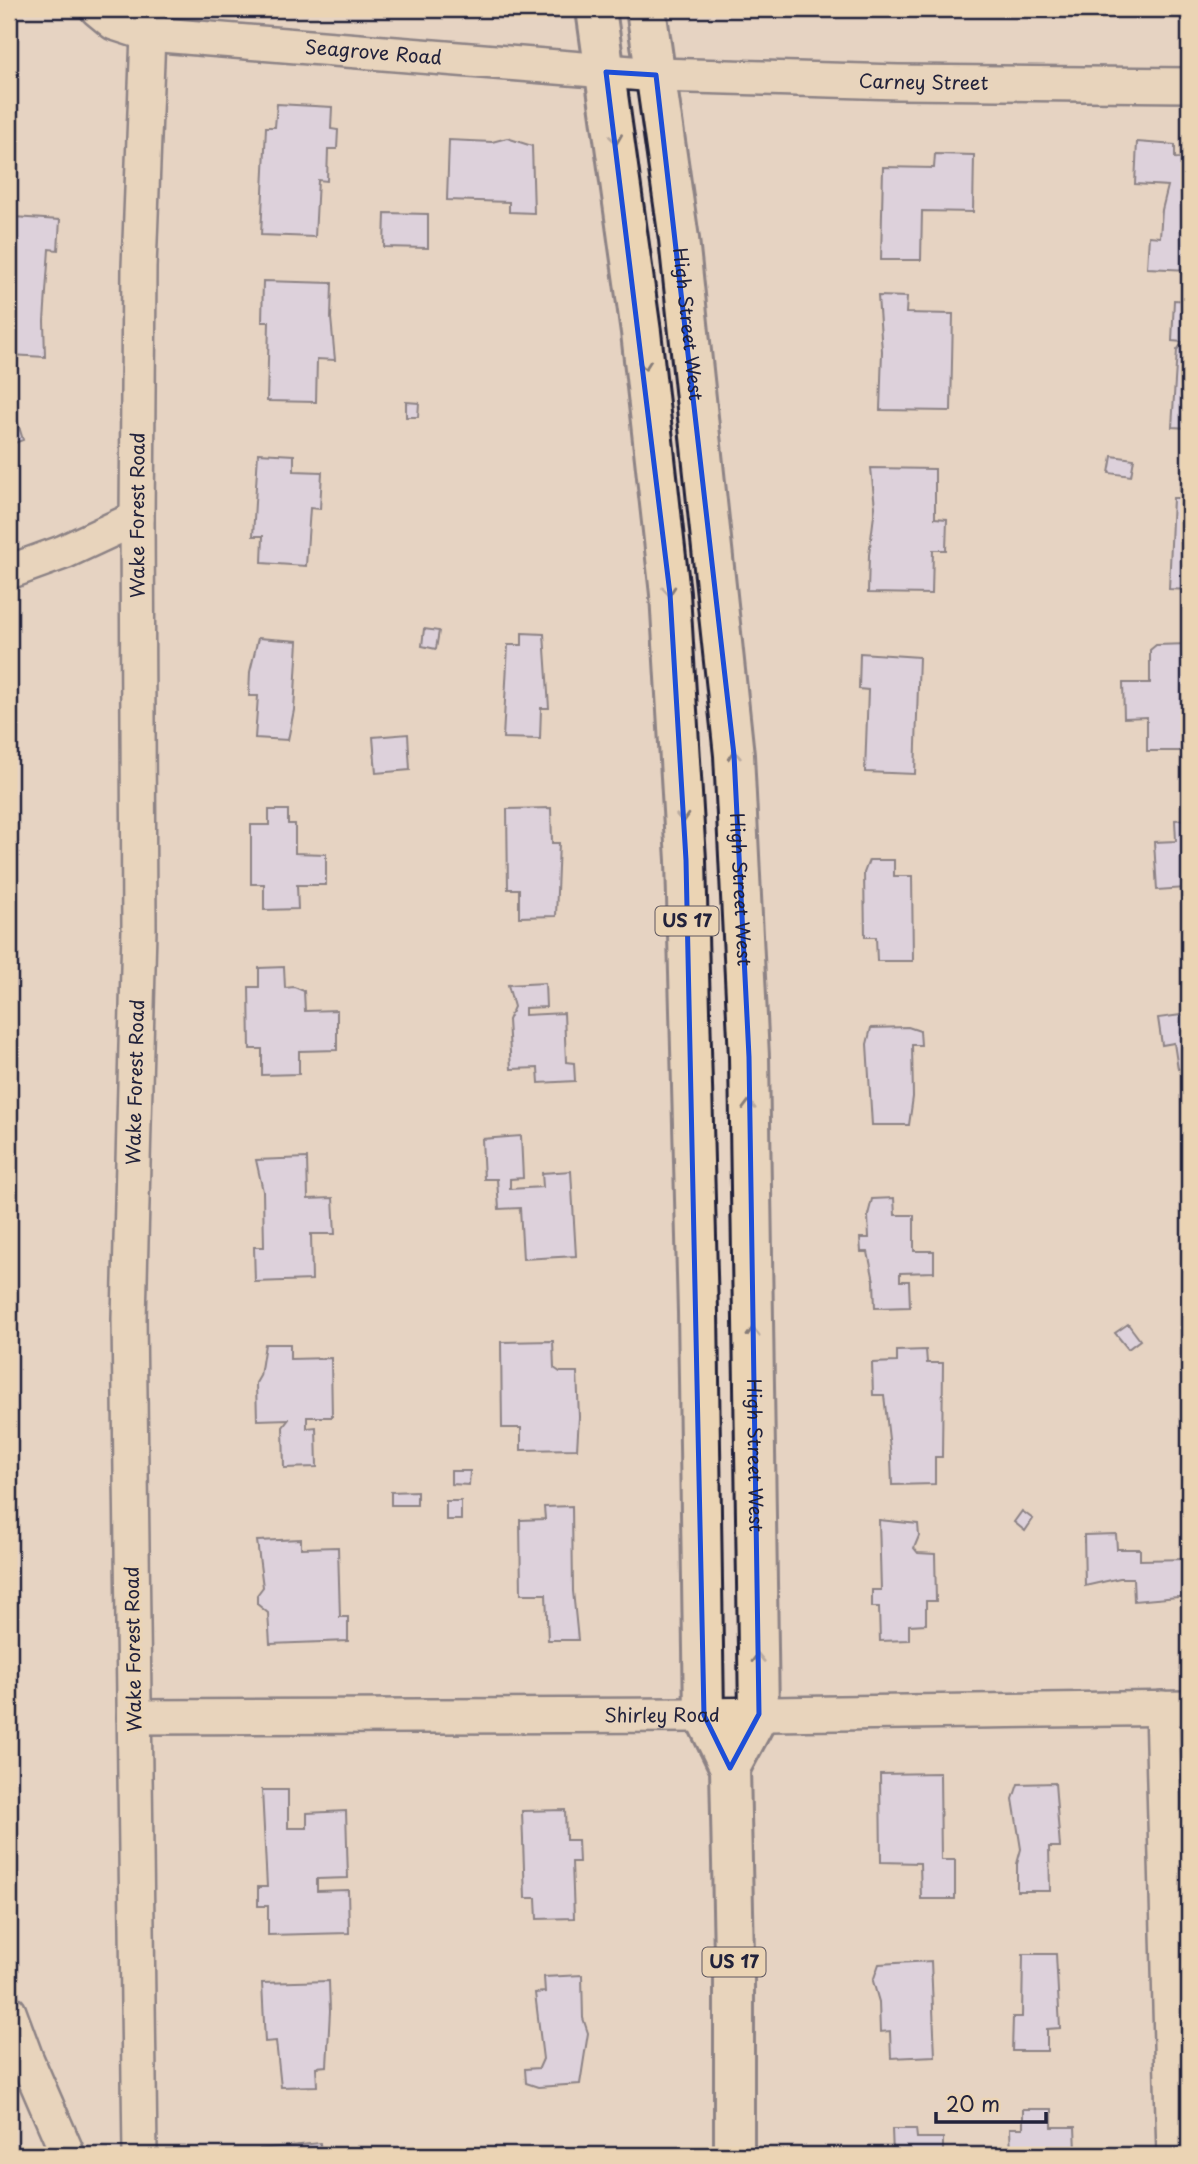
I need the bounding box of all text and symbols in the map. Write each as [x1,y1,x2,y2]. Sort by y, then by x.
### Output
street label: Seagrove Road [304,32,443,71]
street label: Carney Street [858,66,989,96]
one-way arrow [608,134,623,145]
street label: High Street West [667,246,711,402]
one-way arrow [637,360,652,371]
street label: Wake Forest Road [122,432,151,598]
one-way arrow [661,586,676,597]
one-way arrow [727,750,742,761]
street label: High Street West [724,812,759,967]
one-way arrow [675,813,690,824]
road number: US 17 [656,906,718,936]
street label: Wake Forest Road [118,999,150,1165]
one-way arrow [742,1099,757,1110]
one-way arrow [745,1327,761,1337]
street label: High Street West [741,1378,771,1533]
street label: Wake Forest Road [117,1566,147,1732]
one-way arrow [751,1652,766,1663]
street label: Shirley Road [604,1700,720,1728]
road number: US 17 [702,1948,766,1976]
scale bar [936,2080,1046,2124]
text: 20 m [946,2087,1000,2119]

